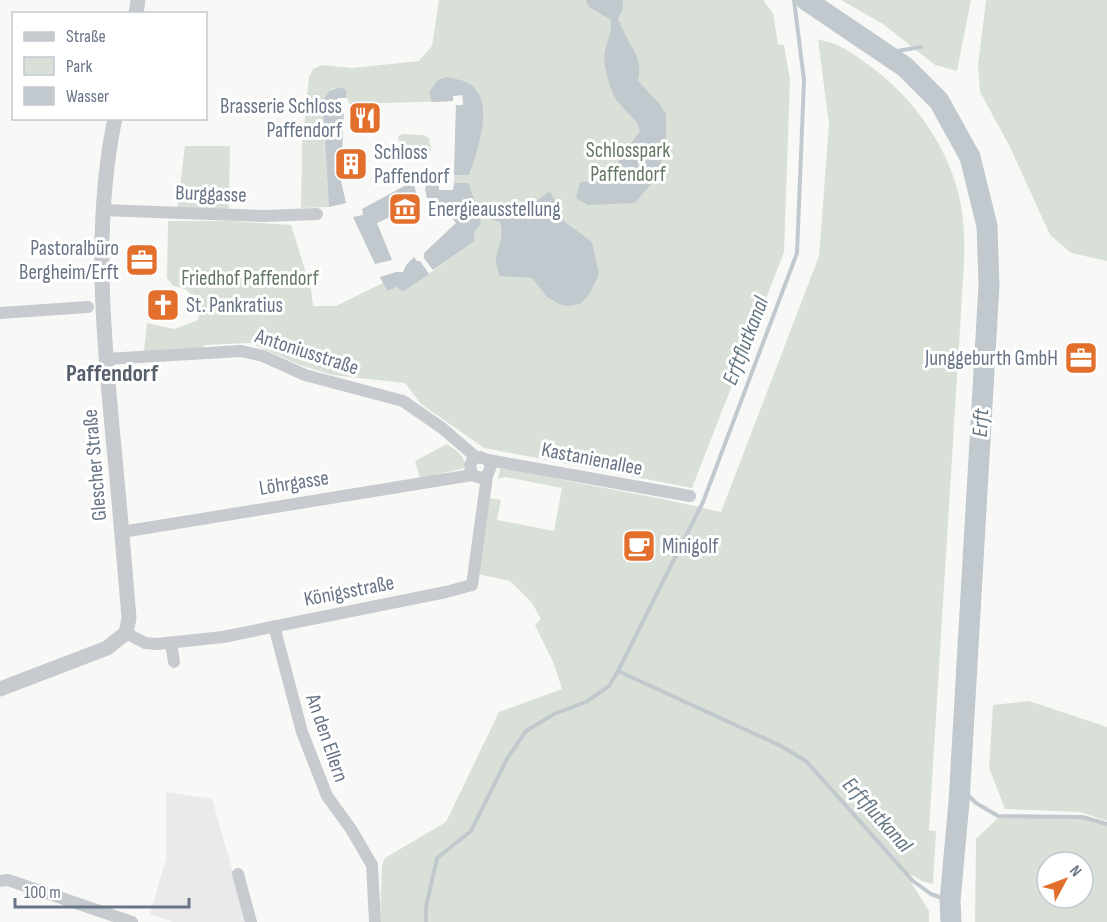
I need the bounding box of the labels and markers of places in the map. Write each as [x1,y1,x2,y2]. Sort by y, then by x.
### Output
place label: Brasserie Schloss Paffendorf [220,94,343,143]
restaurant icon: Brasserie Schloss Paffendorf [347,100,383,136]
place label: Schloss Paffendorf [374,140,450,189]
building icon: Schloss Paffendorf [333,146,369,182]
museum icon: Energieausstellung [387,191,423,227]
place label: Energieausstellung [428,197,561,222]
place label: Pastoralbüro Bergheim/Erft [19,236,119,285]
office icon: Pastoralbüro Bergheim/Erft [124,242,160,278]
church icon: St. Pankratius [145,287,181,323]
place label: St. Pankratius [186,293,283,318]
office icon: Junggeburth GmbH [1063,340,1099,376]
place label: Junggeburth GmbH [924,346,1058,371]
cafe icon: Minigolf [621,528,657,564]
place label: Minigolf [662,534,719,559]

